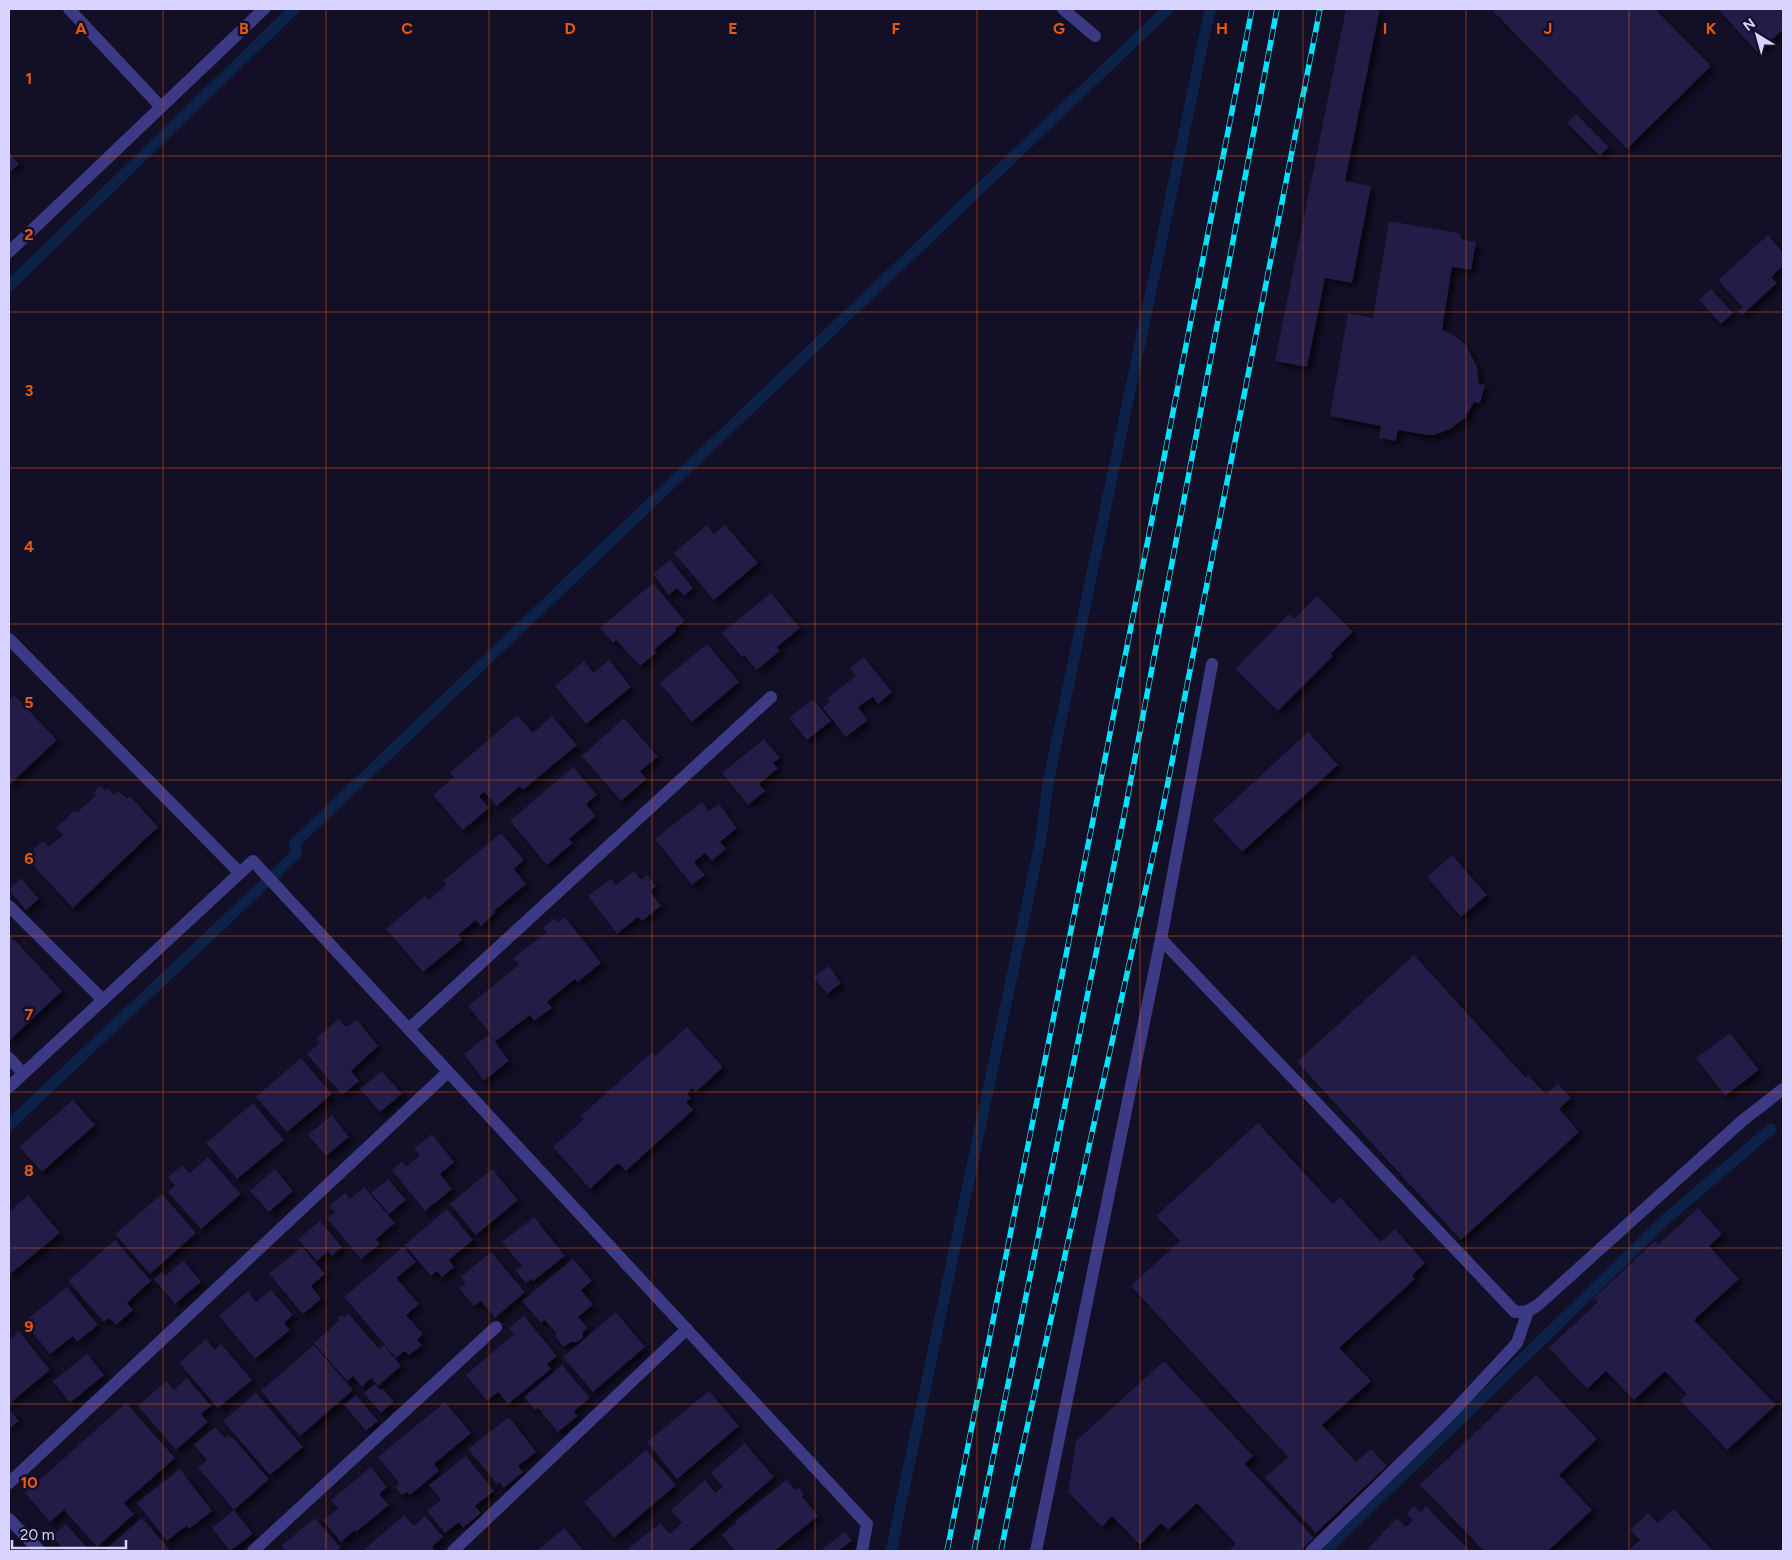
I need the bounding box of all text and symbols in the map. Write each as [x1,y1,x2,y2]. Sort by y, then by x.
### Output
north arrow [1732,10,1782,60]
text: N [1740,15,1759,35]
text: A [75,19,87,38]
text: B [239,19,249,38]
text: C [401,19,413,38]
text: D [564,19,576,38]
text: E [728,19,738,38]
text: F [892,19,901,38]
text: G [1053,19,1065,38]
text: H [1216,19,1228,38]
text: I [1383,19,1387,38]
text: J [1544,19,1552,38]
text: K [1706,19,1717,38]
text: 1 [26,69,32,88]
text: 2 [24,225,34,244]
text: 3 [25,381,34,400]
text: 4 [24,537,34,556]
text: 5 [24,693,34,712]
text: 6 [24,849,34,868]
text: 7 [25,1005,34,1024]
text: 8 [24,1161,34,1180]
text: 9 [24,1317,34,1336]
text: 10 [20,1473,38,1492]
scale bar [12,1518,126,1550]
text: 20 m [20,1526,54,1544]

